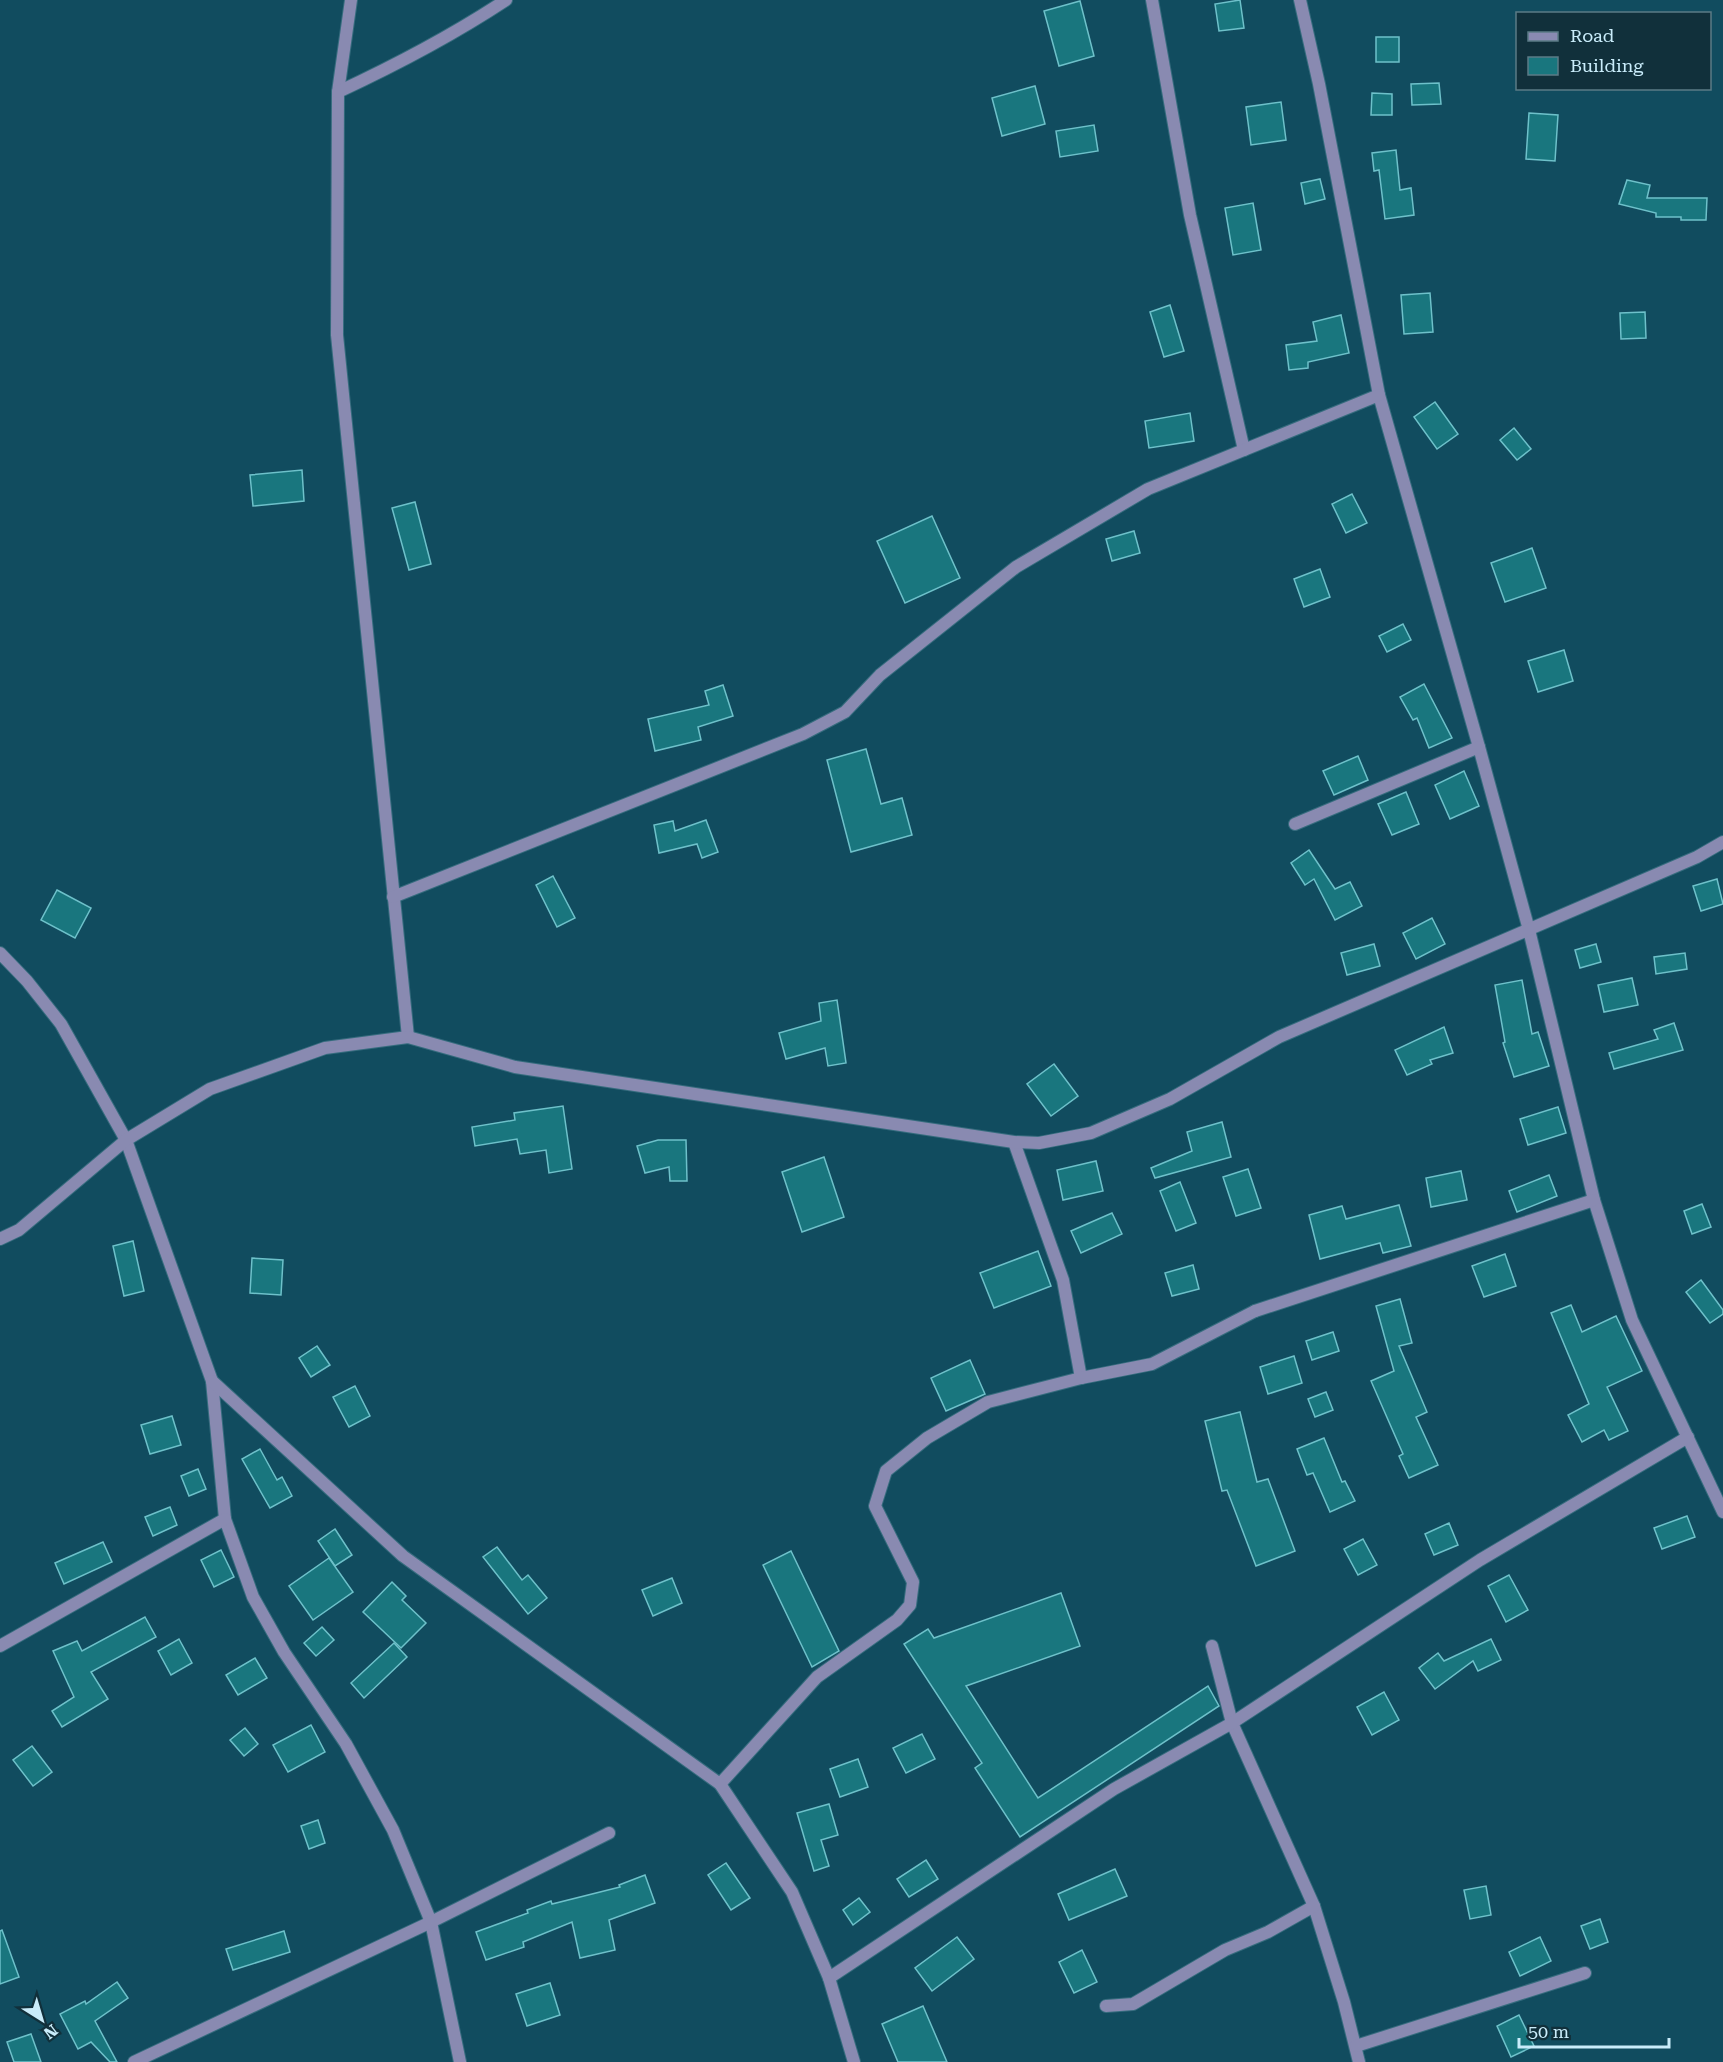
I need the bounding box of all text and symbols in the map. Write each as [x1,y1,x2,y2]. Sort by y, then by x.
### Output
legend [1516,12,1711,90]
text: Road [1570,25,1615,46]
text: Building [1570,55,1644,76]
north arrow [12,1990,72,2050]
scale bar [1519,2011,1669,2049]
text: N [40,2020,61,2043]
text: 50 m [1528,2021,1569,2042]

